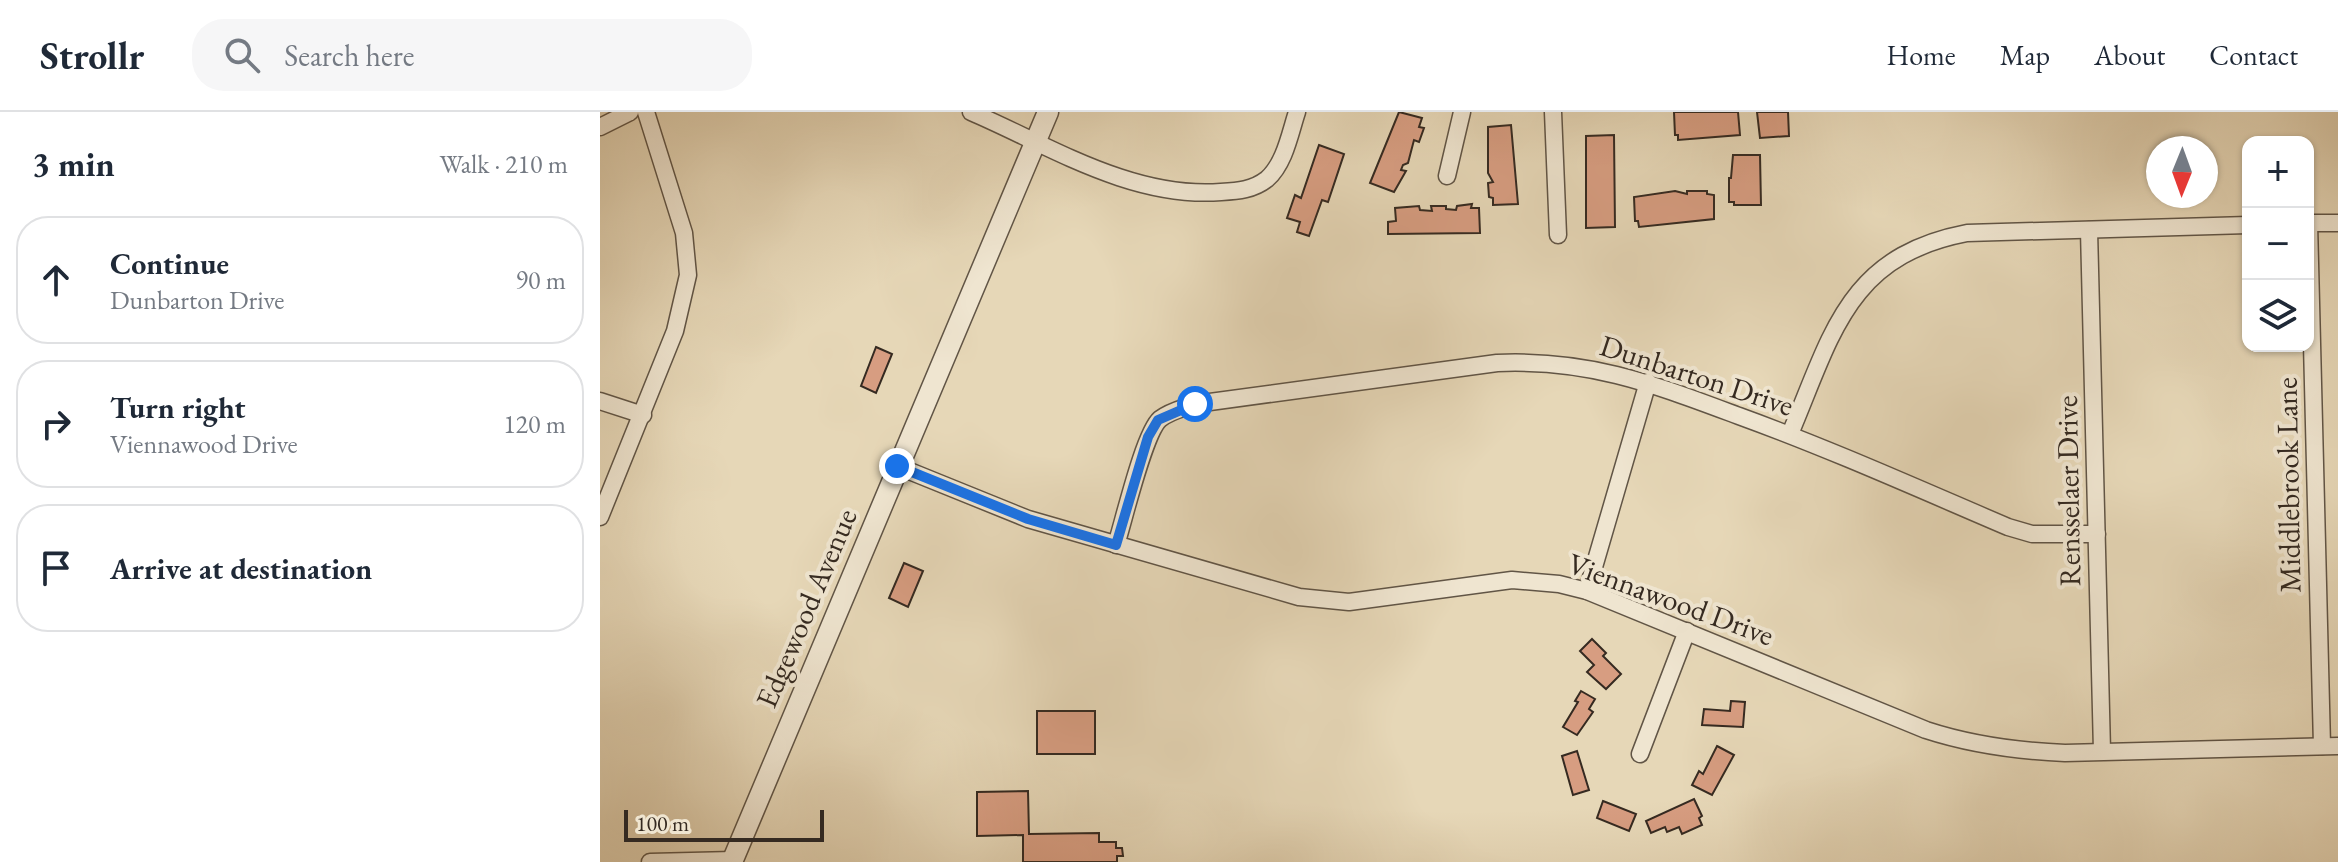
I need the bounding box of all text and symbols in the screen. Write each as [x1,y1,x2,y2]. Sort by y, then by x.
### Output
search box [192,19,752,91]
text: Strollr [40,31,144,80]
icon: search [220,33,264,77]
text: Search here [284,36,414,75]
text: Home [1886,37,1956,73]
text: Map [2000,37,2050,73]
text: About [2094,37,2165,73]
text: Contact [2209,37,2298,73]
north arrow [2146,136,2218,208]
map controls [2242,136,2314,352]
button: + [2242,136,2314,208]
text: 3 min [32,142,115,186]
text: Walk · 210 m [440,147,568,181]
button: − [2242,208,2314,280]
text: Continue [110,244,229,283]
icon: ahead [34,258,78,302]
text: 90 m [516,263,566,297]
button: layers [2242,280,2314,352]
text: Dunbarton Drive [110,283,284,317]
street label: Dunbarton Drive [1595,325,1799,425]
street label: Middlebrook Lane [2267,377,2309,593]
route start [1177,386,1213,422]
text: Turn right [110,388,246,427]
street label: Rensselaer Drive [2047,395,2089,587]
icon: right [34,402,78,446]
text: 120 m [503,407,566,441]
text: Viennawood Drive [110,427,298,461]
route end [879,448,915,484]
street label: Edgewood Avenue [746,502,866,714]
street label: Viennawood Drive [1563,544,1779,654]
icon: arrive [34,546,78,590]
text: Arrive at destination [110,549,372,588]
scale bar [624,806,824,842]
text: 100 m [636,809,689,838]

